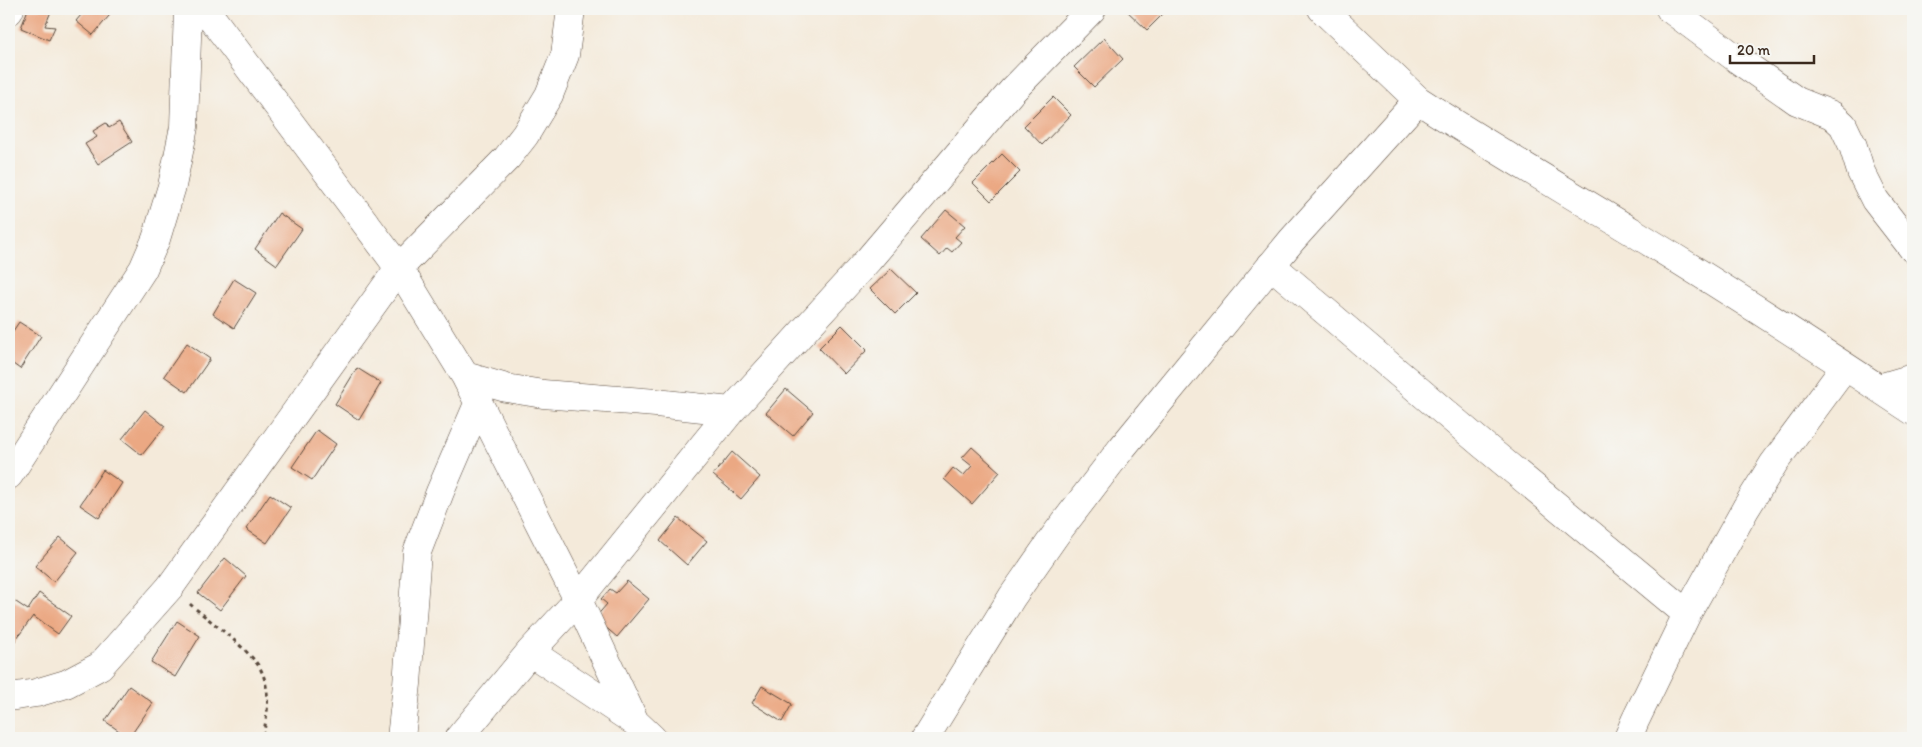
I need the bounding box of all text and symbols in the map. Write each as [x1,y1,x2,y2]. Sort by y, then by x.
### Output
scale bar [1730,32,1813,64]
text: 20 m [1737,41,1771,59]

